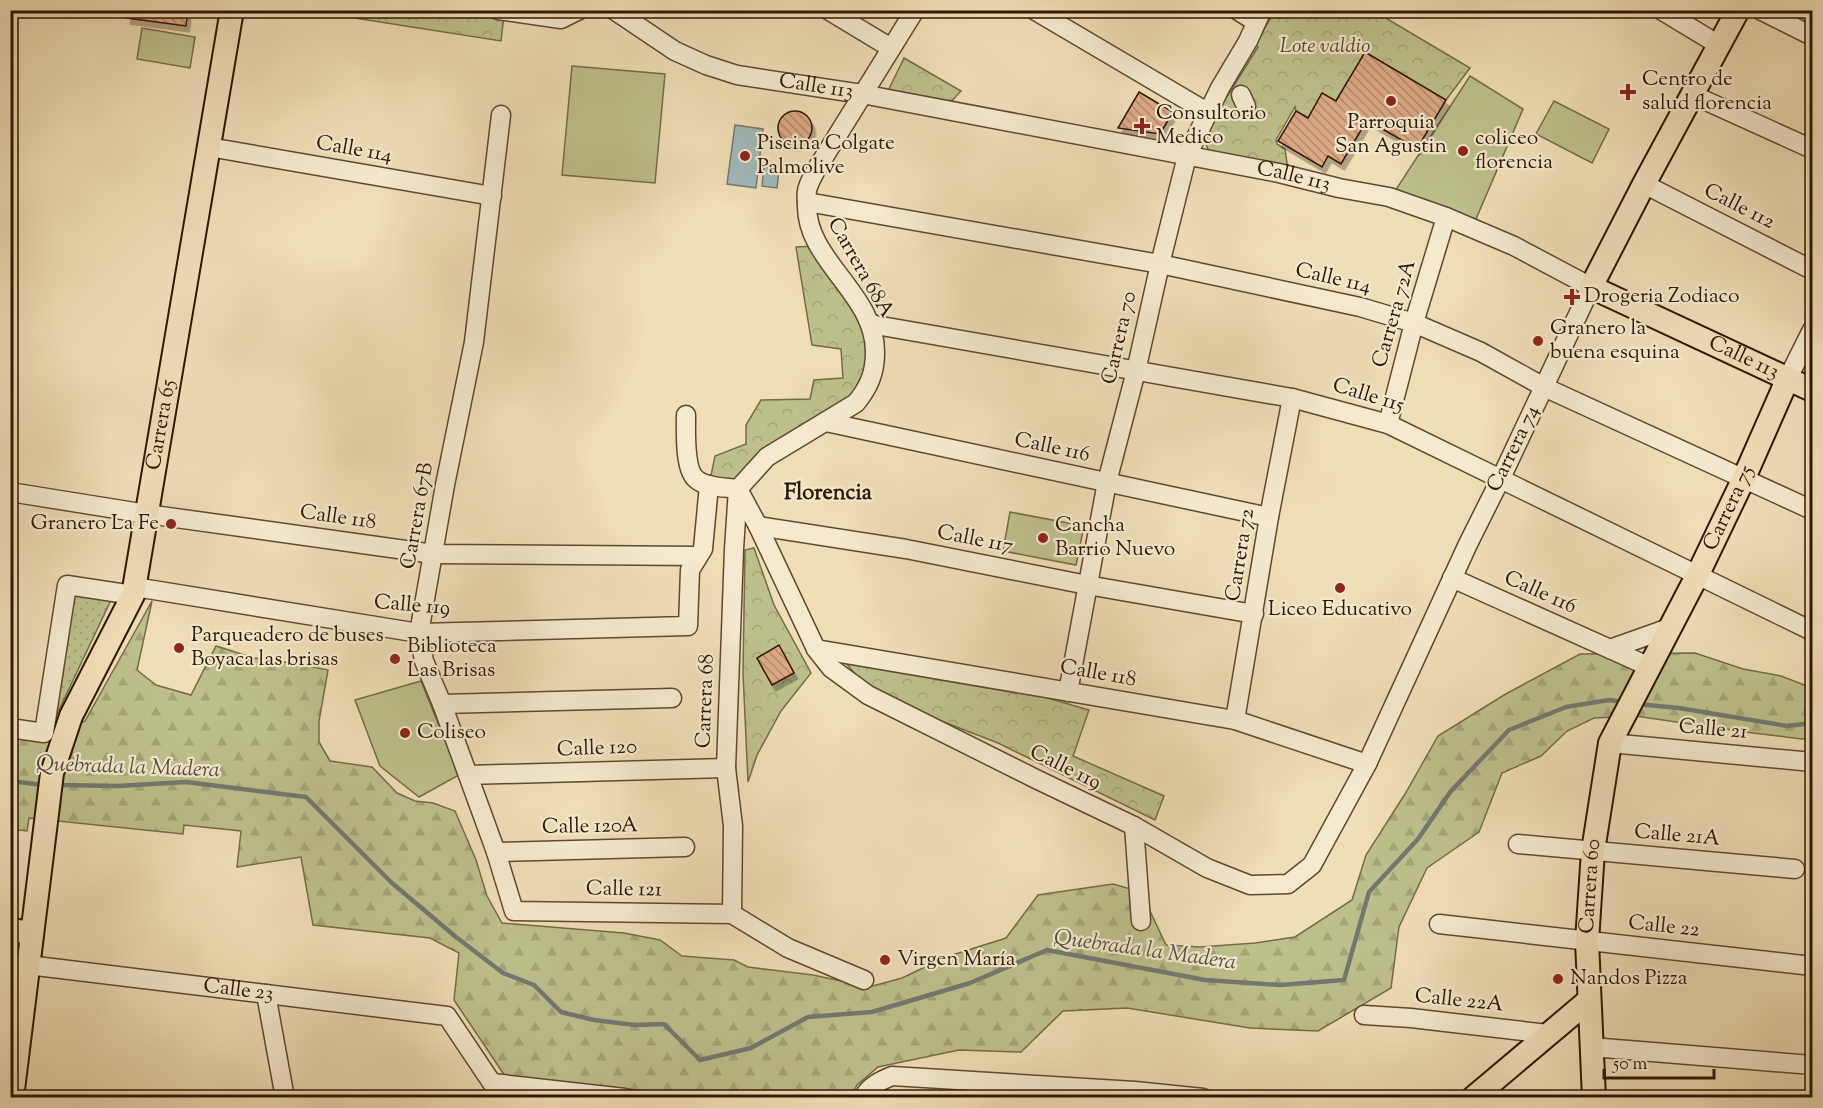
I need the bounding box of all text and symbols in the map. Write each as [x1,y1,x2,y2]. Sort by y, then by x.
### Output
park label: Lote valdio [1280,32,1370,62]
place label: Centro de salud florencia [1642,65,1772,119]
street label: Calle 113 [777,67,855,107]
marker: Centro de salud florencia [1619,83,1637,101]
marker: Parroquia San Agustin [1384,94,1398,108]
place label: Consultorio Medico [1156,99,1266,153]
place label: Parroquia San Agustin [1335,108,1447,162]
marker: Consultorio Medico [1133,117,1151,135]
place label: coliceo florencia [1475,124,1553,178]
street label: Calle 114 [314,129,394,171]
place label: Piscina Colgate Palmolive [757,129,895,183]
marker: coliceo florencia [1456,144,1470,158]
marker: Piscina Colgate Palmolive [738,149,752,163]
street label: Calle 113 [1254,154,1334,200]
street label: Calle 112 [1698,176,1780,238]
street label: Carrera 68A [819,212,901,324]
street label: Calle 114 [1292,256,1374,302]
street label: Carrera 72A [1365,257,1425,371]
place label: Drogeria Zodiaco [1584,282,1739,312]
street label: Carrera 70 [1095,288,1145,388]
marker: Drogeria Zodiaco [1565,290,1579,304]
place label: Granero la buena esquina [1550,314,1680,368]
street label: Calle 113 [1703,329,1784,388]
marker: Granero la buena esquina [1531,334,1545,348]
street label: Calle 115 [1328,371,1408,421]
street label: Carrera 65 [139,377,184,472]
street label: Carrera 74 [1480,401,1548,497]
street label: Calle 116 [1011,425,1093,471]
street label: Carrera 67B [394,460,442,572]
street label: Carrera 75 [1696,461,1763,556]
district label: Florencia [784,478,873,510]
street label: Calle 118 [298,498,378,538]
street label: Carrera 72 [1219,506,1263,604]
place label: Granero La Fe [31,509,159,539]
place label: Cancha Barrio Nuevo [1055,511,1175,565]
marker: Granero La Fe [164,517,178,531]
street label: Calle 117 [934,518,1016,562]
marker: Cancha Barrio Nuevo [1036,531,1050,545]
street label: Calle 116 [1499,564,1581,622]
marker: Liceo Educativo [1333,581,1347,595]
street label: Calle 119 [373,588,451,624]
place label: Liceo Educativo [1268,595,1412,625]
place label: Parqueadero de buses Boyaca las brisas [191,621,384,675]
place label: Biblioteca Las Brisas [407,632,497,686]
marker: Parqueadero de buses Boyaca las brisas [172,641,186,655]
marker: Biblioteca Las Brisas [388,652,402,666]
street label: Carrera 68 [689,653,723,749]
street label: Calle 118 [1058,653,1138,695]
street label: Calle 21 [1677,712,1749,748]
place label: Coliseo [417,718,486,748]
marker: Coliseo [398,726,412,740]
street label: Calle 120 [556,733,638,765]
street label: Calle 119 [1024,738,1106,798]
water label: Quebrada la Madera [36,749,220,787]
street label: Calle 120A [542,811,638,843]
street label: Calle 21A [1633,817,1721,855]
street label: Carrera 60 [1573,837,1610,935]
street label: Calle 121 [586,874,662,906]
street label: Calle 22 [1627,908,1701,946]
water label: Quebrada la Madera [1052,922,1238,980]
place label: Virgen María [897,945,1016,975]
marker: Virgen María [878,953,892,967]
place label: Nandos Pizza [1570,964,1688,994]
street label: Calle 23 [202,971,275,1010]
marker: Nandos Pizza [1551,972,1565,986]
street label: Calle 22A [1413,981,1505,1021]
scale bar [1604,1042,1714,1080]
text: 50 m [1612,1052,1648,1078]

